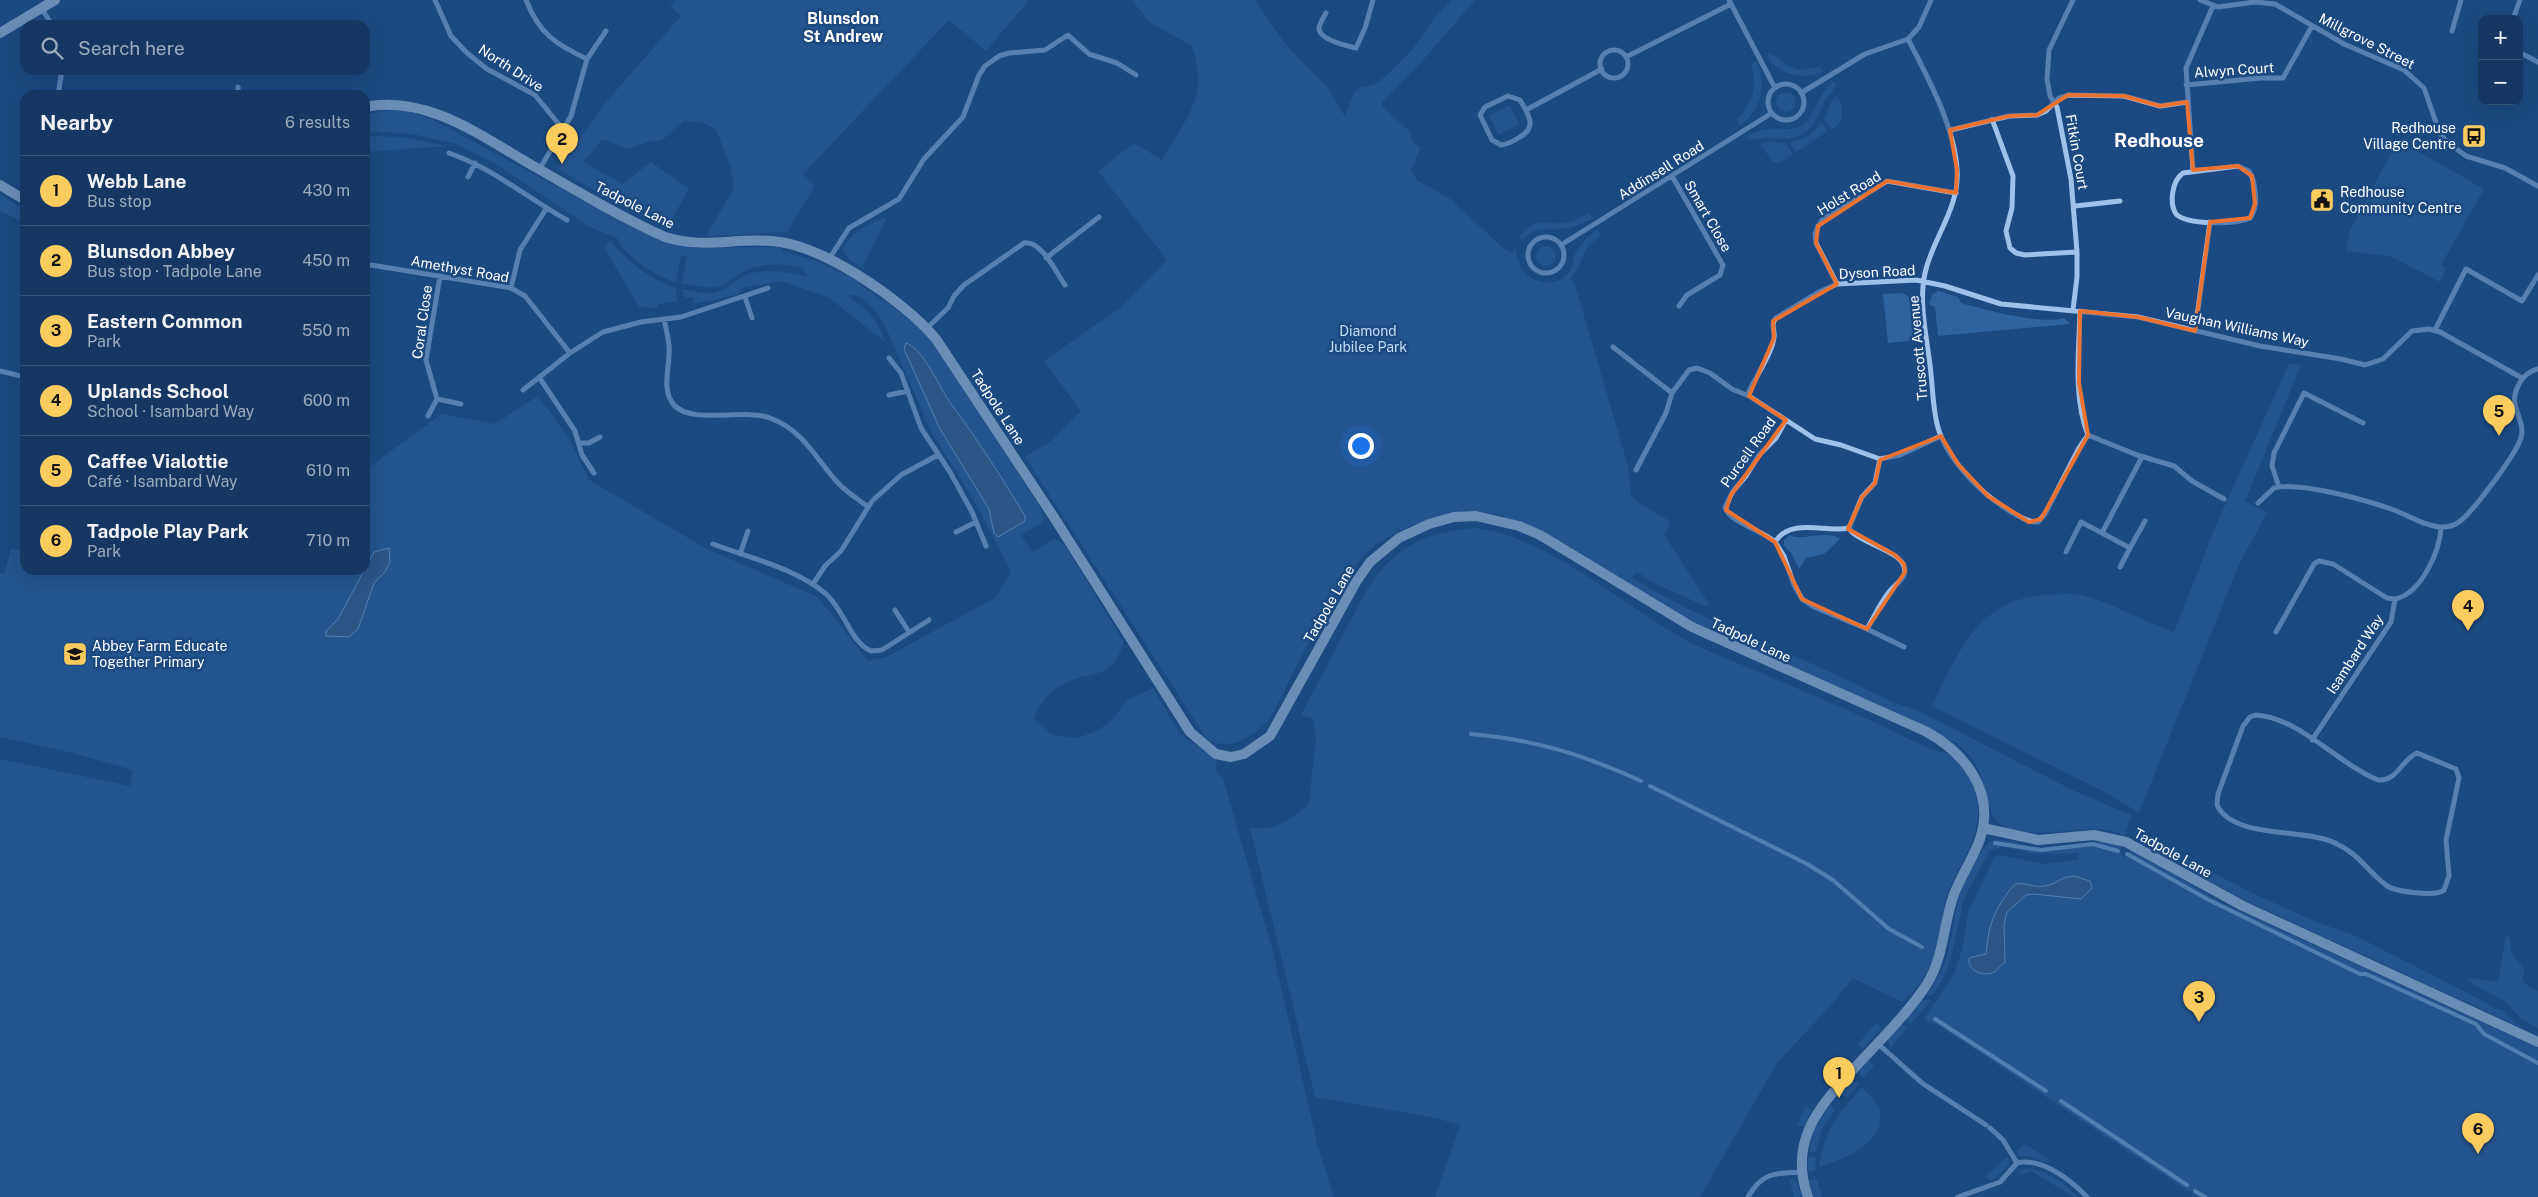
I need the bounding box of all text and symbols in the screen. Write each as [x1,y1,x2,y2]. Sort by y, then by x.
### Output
district label: Blunsdon St Andrew [803,9,883,46]
street label: Millgrove Street [2316,10,2418,72]
map controls [2478,15,2523,105]
button: + [2478,15,2523,60]
search box [20,20,370,75]
icon: search [38,34,66,62]
text: Search here [78,37,185,59]
street label: North Drive [476,41,546,95]
street label: Alwyn Court [2193,59,2275,81]
button: − [2478,60,2523,105]
text: Nearby [40,110,113,135]
text: 6 results [285,113,350,132]
street label: Fitkin Court [2062,113,2092,191]
place label: Redhouse Village Centre [2363,120,2456,152]
pin: 2 [546,123,578,164]
bus stop icon: Redhouse Village Centre [2461,123,2487,149]
district label: Redhouse [2114,129,2204,151]
street label: Addinsell Road [1615,137,1707,203]
street label: Holst Road [1814,168,1884,218]
text: Webb Lane [87,170,186,192]
street label: Smart Close [1681,177,1735,255]
street label: Tadpole Lane [593,178,677,232]
text: 1 [53,181,59,200]
text: 430 m [302,181,350,200]
place label: Redhouse Community Centre [2340,184,2462,216]
public building icon: Redhouse Community Centre [2309,187,2335,213]
text: Bus stop [87,192,151,211]
text: Blunsdon Abbey [87,240,235,262]
text: 2 [51,251,61,270]
text: 450 m [302,251,350,270]
street label: Amethyst Road [410,253,510,285]
text: Bus stop · Tadpole Lane [87,262,262,281]
street label: Dyson Road [1838,262,1916,282]
street label: Coral Close [409,284,435,360]
street label: Truscott Avenue [1905,295,1931,401]
street label: Vaughan Williams Way [2164,304,2311,350]
text: Eastern Common [87,310,242,332]
text: 3 [51,321,61,340]
text: 550 m [302,321,350,340]
park label: Diamond Jubilee Park [1329,323,1407,355]
text: Park [87,332,121,351]
street label: Tadpole Lane [968,366,1028,448]
text: Uplands School [87,380,229,402]
text: 4 [51,391,61,410]
text: 600 m [303,391,350,410]
pin: 5 [2483,395,2515,436]
text: School · Isambard Way [87,402,254,421]
street label: Purcell Road [1717,414,1779,490]
your location [1348,433,1374,459]
text: Caffee Vialottie [87,450,228,472]
text: 5 [51,461,61,480]
text: 610 m [306,461,350,480]
text: Café · Isambard Way [87,472,238,491]
text: Tadpole Play Park [87,520,249,542]
text: 6 [51,531,61,550]
text: 710 m [306,531,350,550]
text: Park [87,542,121,561]
street label: Tadpole Lane [1300,562,1358,646]
pin: 4 [2452,590,2484,631]
street label: Isambard Way [2323,611,2387,697]
street label: Tadpole Lane [1708,614,1794,666]
place label: Abbey Farm Educate Together Primary [92,638,228,670]
school or university icon: Abbey Farm Educate Together Primary [62,641,88,667]
street label: Tadpole Lane [2131,825,2215,881]
pin: 3 [2183,981,2215,1022]
pin: 1 [1823,1057,1855,1098]
pin: 6 [2462,1113,2494,1154]

